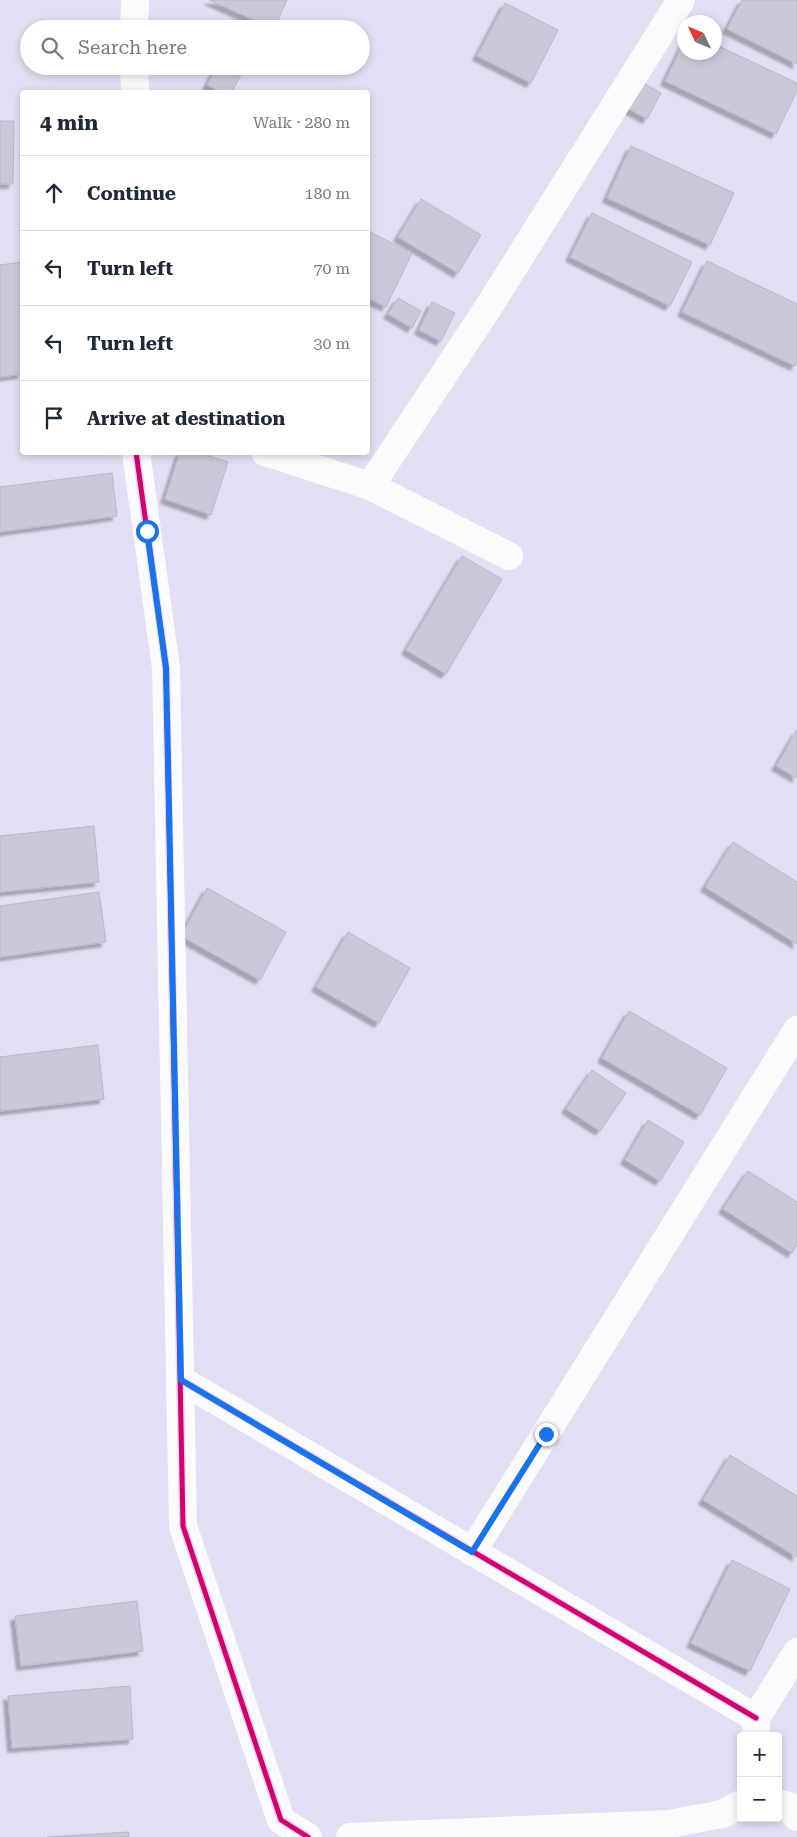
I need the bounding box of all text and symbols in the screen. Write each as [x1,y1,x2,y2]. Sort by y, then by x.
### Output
north arrow [677,15,722,60]
search box [20,20,370,75]
icon: search [38,34,66,62]
text: Search here [78,36,187,59]
text: 4 min [40,111,98,135]
text: Walk · 280 m [253,113,350,132]
icon: ahead [40,179,68,207]
text: Continue [87,182,176,205]
text: 180 m [304,184,350,203]
icon: left [40,254,68,282]
text: Turn left [87,257,173,280]
text: 70 m [313,259,350,278]
icon: left [40,329,68,357]
text: Turn left [87,332,173,355]
text: 30 m [313,334,350,353]
icon: arrive [40,404,68,432]
text: Arrive at destination [87,407,285,430]
route start [136,520,159,543]
route end [535,1423,558,1446]
map controls [737,1732,782,1822]
button: + [737,1732,782,1777]
button: − [737,1777,782,1822]

